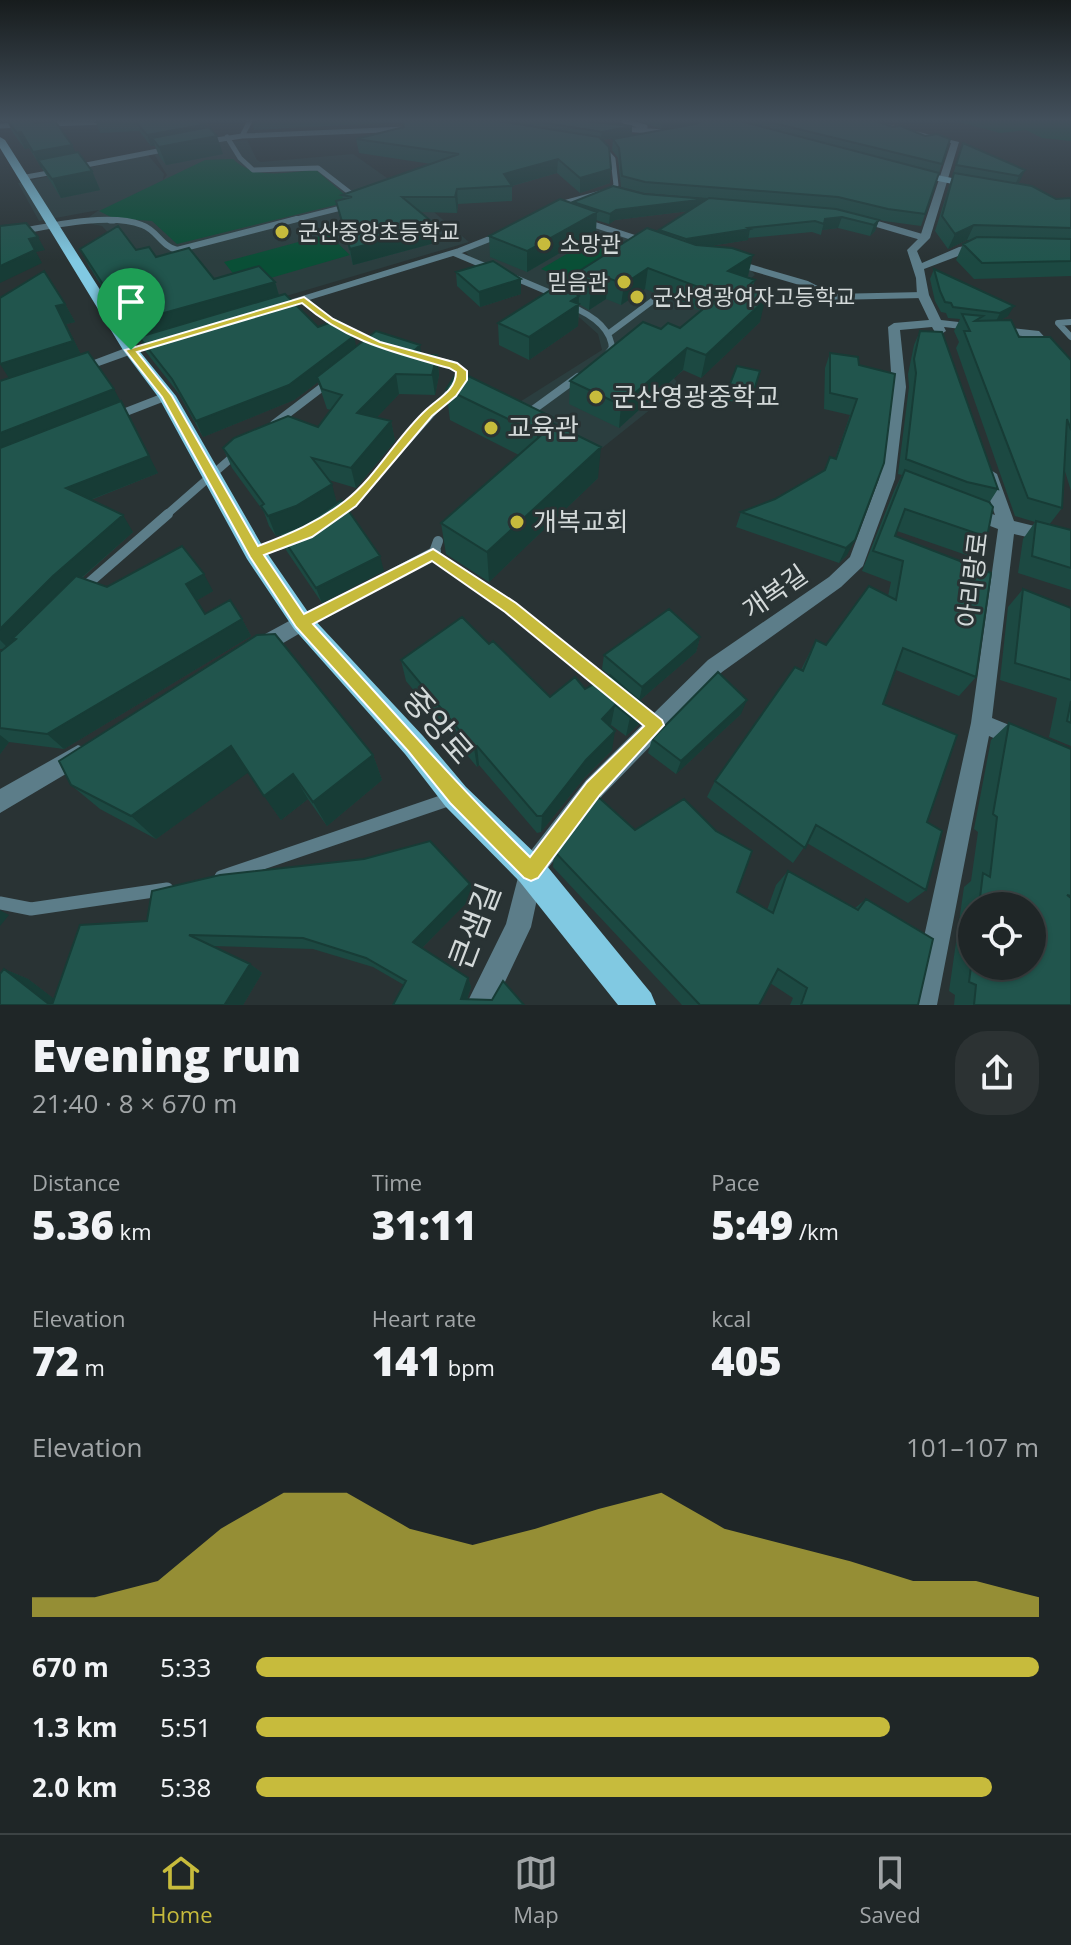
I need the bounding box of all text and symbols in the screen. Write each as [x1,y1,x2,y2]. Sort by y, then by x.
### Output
place label: 군산중앙초등학교 [298,216,460,246]
marker: 군산중앙초등학교 [273,223,291,241]
place label: 소망관 [560,228,621,258]
marker: 소망관 [535,235,553,253]
place label: 믿음관 [547,266,608,296]
pin [97,268,165,350]
marker: 믿음관 [615,273,633,291]
icon: arrive [109,280,153,324]
place label: 군산영광여자고등학교 [653,281,855,311]
marker: 군산영광여자고등학교 [628,288,646,306]
place label: 군산영광중학교 [612,378,779,414]
marker: 군산영광중학교 [587,388,605,406]
place label: 교육관 [507,409,579,445]
marker: 교육관 [482,419,500,437]
place label: 개복교회 [533,503,629,539]
marker: 개복교회 [508,513,526,531]
street label: 아리랑로 [948,530,996,630]
street label: 개복길 [735,556,814,627]
street label: 중앙로 [394,678,484,772]
street label: 큰샘길 [438,877,509,974]
map controls [958,892,1046,980]
button: locate [958,892,1046,980]
text: Evening run [32,1025,301,1085]
button: share [955,1031,1039,1115]
text: 21:40 · 8 × 670 m [32,1085,237,1121]
text: Distance [32,1167,120,1197]
text: Time [372,1167,422,1197]
text: Pace [711,1167,760,1197]
text: 5.36 [32,1197,114,1252]
text: 31:11 [372,1197,477,1252]
text: 5:49 [711,1197,793,1252]
text: km [114,1216,152,1246]
text: /km [793,1216,839,1246]
text: Elevation [32,1303,125,1333]
text: Heart rate [372,1303,476,1333]
text: kcal [711,1303,751,1333]
text: 72 [32,1333,79,1388]
text: 141 [372,1333,442,1388]
text: 405 [711,1333,782,1388]
text: m [79,1352,105,1382]
text: bpm [442,1352,495,1382]
text: Elevation [32,1429,142,1465]
text: 101–107 m [906,1429,1039,1465]
text: 670 m [32,1649,109,1685]
text: 5:33 [160,1649,211,1685]
text: 1.3 km [32,1709,118,1745]
text: 5:51 [160,1709,211,1745]
text: 2.0 km [32,1769,118,1805]
text: 5:38 [160,1769,211,1805]
tab: Home [150,1851,213,1929]
tab: Map [513,1851,559,1929]
tab: Saved [860,1851,921,1929]

